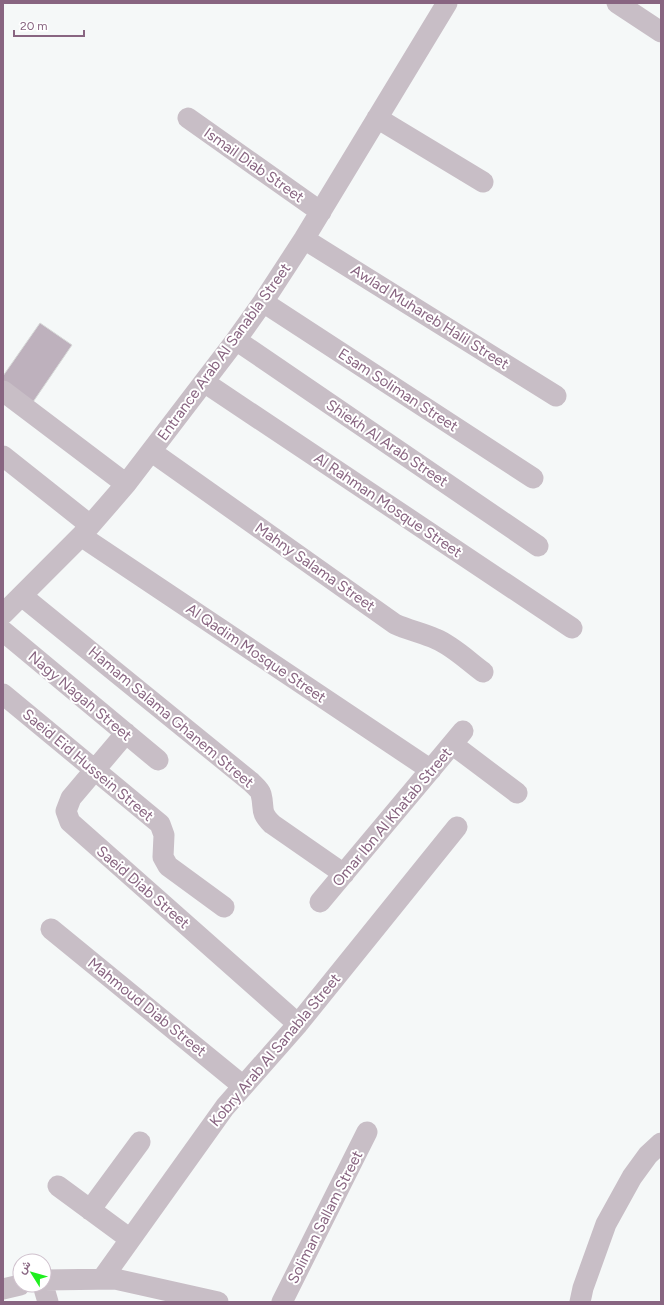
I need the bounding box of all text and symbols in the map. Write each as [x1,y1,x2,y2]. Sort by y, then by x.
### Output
scale bar [14,12,84,38]
text: 20 m [20,19,48,33]
street label: Ismail Diab Street [201,124,308,206]
street label: Entrance Arab Al Sanabla Street [154,260,295,444]
street label: Awlad Muhareb Halil Street [348,261,513,373]
street label: Esam Soliman Street [335,345,462,436]
street label: Shiekh Al Arab Street [323,396,452,491]
street label: Al Rahman Mosque Street [311,449,466,561]
street label: Mahny Salama Street [251,519,379,615]
street label: Al Qadim Mosque Street [183,600,330,707]
street label: Hamam Salama Ghanem Street [85,643,258,792]
street label: Nagy Nagah Street [25,648,136,745]
street label: Saeid Eid Hussein Street [19,705,157,825]
street label: Omar Ibn Al Khatab Street [329,744,456,890]
street label: Saeid Diab Street [93,842,193,932]
street label: Mahmoud Diab Street [84,954,210,1060]
street label: Kobry Arab Al Sanabla Street [206,970,344,1130]
street label: Soliman Sallam Street [284,1147,366,1286]
north arrow [12,1253,52,1293]
text: ش [15,1258,34,1276]

